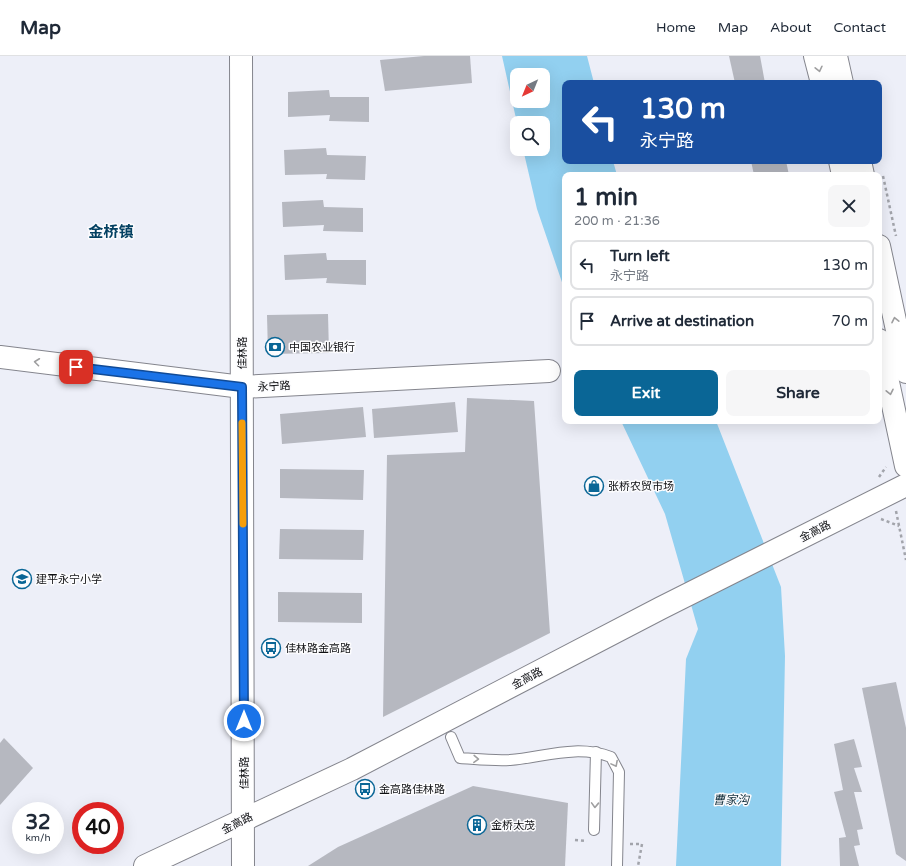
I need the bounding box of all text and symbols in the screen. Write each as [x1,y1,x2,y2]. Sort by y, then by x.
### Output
text: Map [20,17,61,39]
text: Home [656,19,696,36]
text: Map [718,19,748,36]
text: About [770,19,812,36]
text: Contact [834,19,886,36]
one-way arrow [814,66,822,73]
north arrow [510,68,550,108]
map controls [510,68,550,156]
text: 130 m [640,92,726,126]
icon: left [574,96,626,148]
button: search [510,116,550,156]
text: 永宁路 [640,130,694,152]
text: 1 min [574,183,638,212]
button: close [828,185,870,227]
text: 200 m · 21:36 [574,213,660,229]
district label: 金桥镇 [88,223,134,241]
text: Turn left [610,247,670,265]
icon: left [576,254,598,276]
text: 130 m [822,256,868,274]
text: 永宁路 [610,268,649,284]
icon: arrive [576,310,598,332]
text: Arrive at destination [610,312,754,330]
text: 70 m [831,312,868,330]
one-way arrow [891,317,899,323]
bank icon: 中国农业银行 [264,336,286,358]
street label: 佳林路 [236,337,249,370]
place label: 中国农业银行 [289,341,355,354]
pin [59,350,93,384]
icon: arrive [65,356,87,378]
one-way arrow [33,358,40,367]
button: Exit [574,370,718,416]
button: Share [726,370,870,416]
street label: 永宁路 [257,379,291,394]
one-way arrow [886,389,894,395]
shop icon: 张桥农贸市场 [583,475,605,497]
place label: 张桥农贸市场 [608,480,674,493]
street label: 金高路 [798,518,833,545]
school or university icon: 建平永宁小学 [11,568,33,590]
place label: 建平永宁小学 [36,573,102,586]
bus stop icon: 佳林路金高路 [260,637,282,659]
place label: 佳林路金高路 [285,642,351,655]
street label: 金高路 [510,665,545,692]
position arrow [223,700,265,742]
one-way arrow [473,754,479,763]
street label: 佳林路 [238,757,251,790]
one-way arrow [610,760,617,767]
bus stop icon: 金高路佳林路 [354,778,376,800]
place label: 金高路佳林路 [379,783,445,796]
water label: 曹家沟 [713,793,751,807]
speed limit sign: 40 [72,802,124,854]
one-way arrow [591,802,599,808]
street label: 金高路 [220,810,255,837]
text: 32 [25,811,51,835]
building icon: 金桥太茂 [466,814,488,836]
place label: 金桥太茂 [491,819,535,832]
text: km/h [25,832,51,844]

